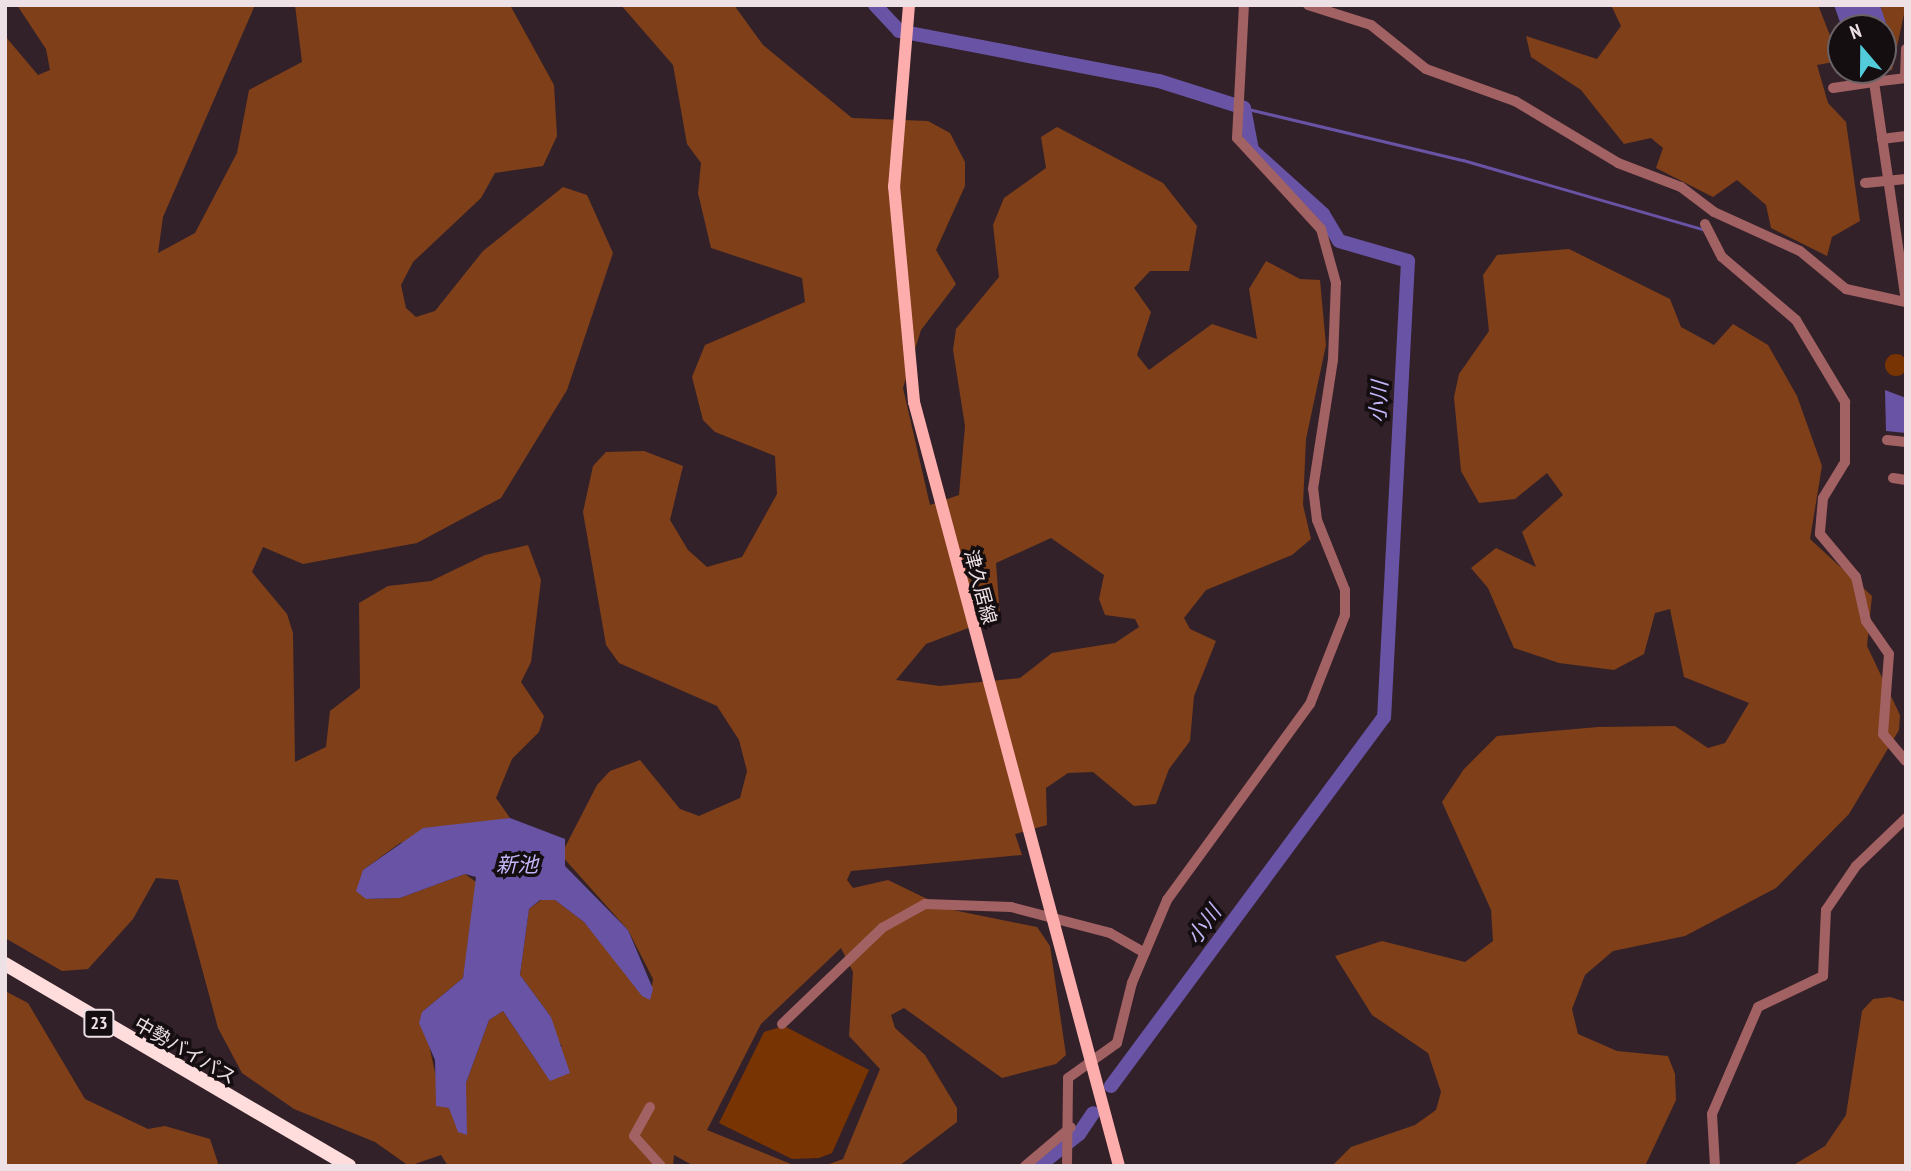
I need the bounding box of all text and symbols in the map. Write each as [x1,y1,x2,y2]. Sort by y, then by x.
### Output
north arrow [1827,14,1897,84]
text: N [1847,18,1864,44]
water label: 小川 [1365,380,1393,424]
street label: 津久居線 [959,547,1001,627]
water label: 新池 [496,852,538,878]
water label: 小川 [1181,901,1227,949]
road number: 23 [83,1008,115,1038]
street label: 中勢バイパス [130,1013,240,1089]

